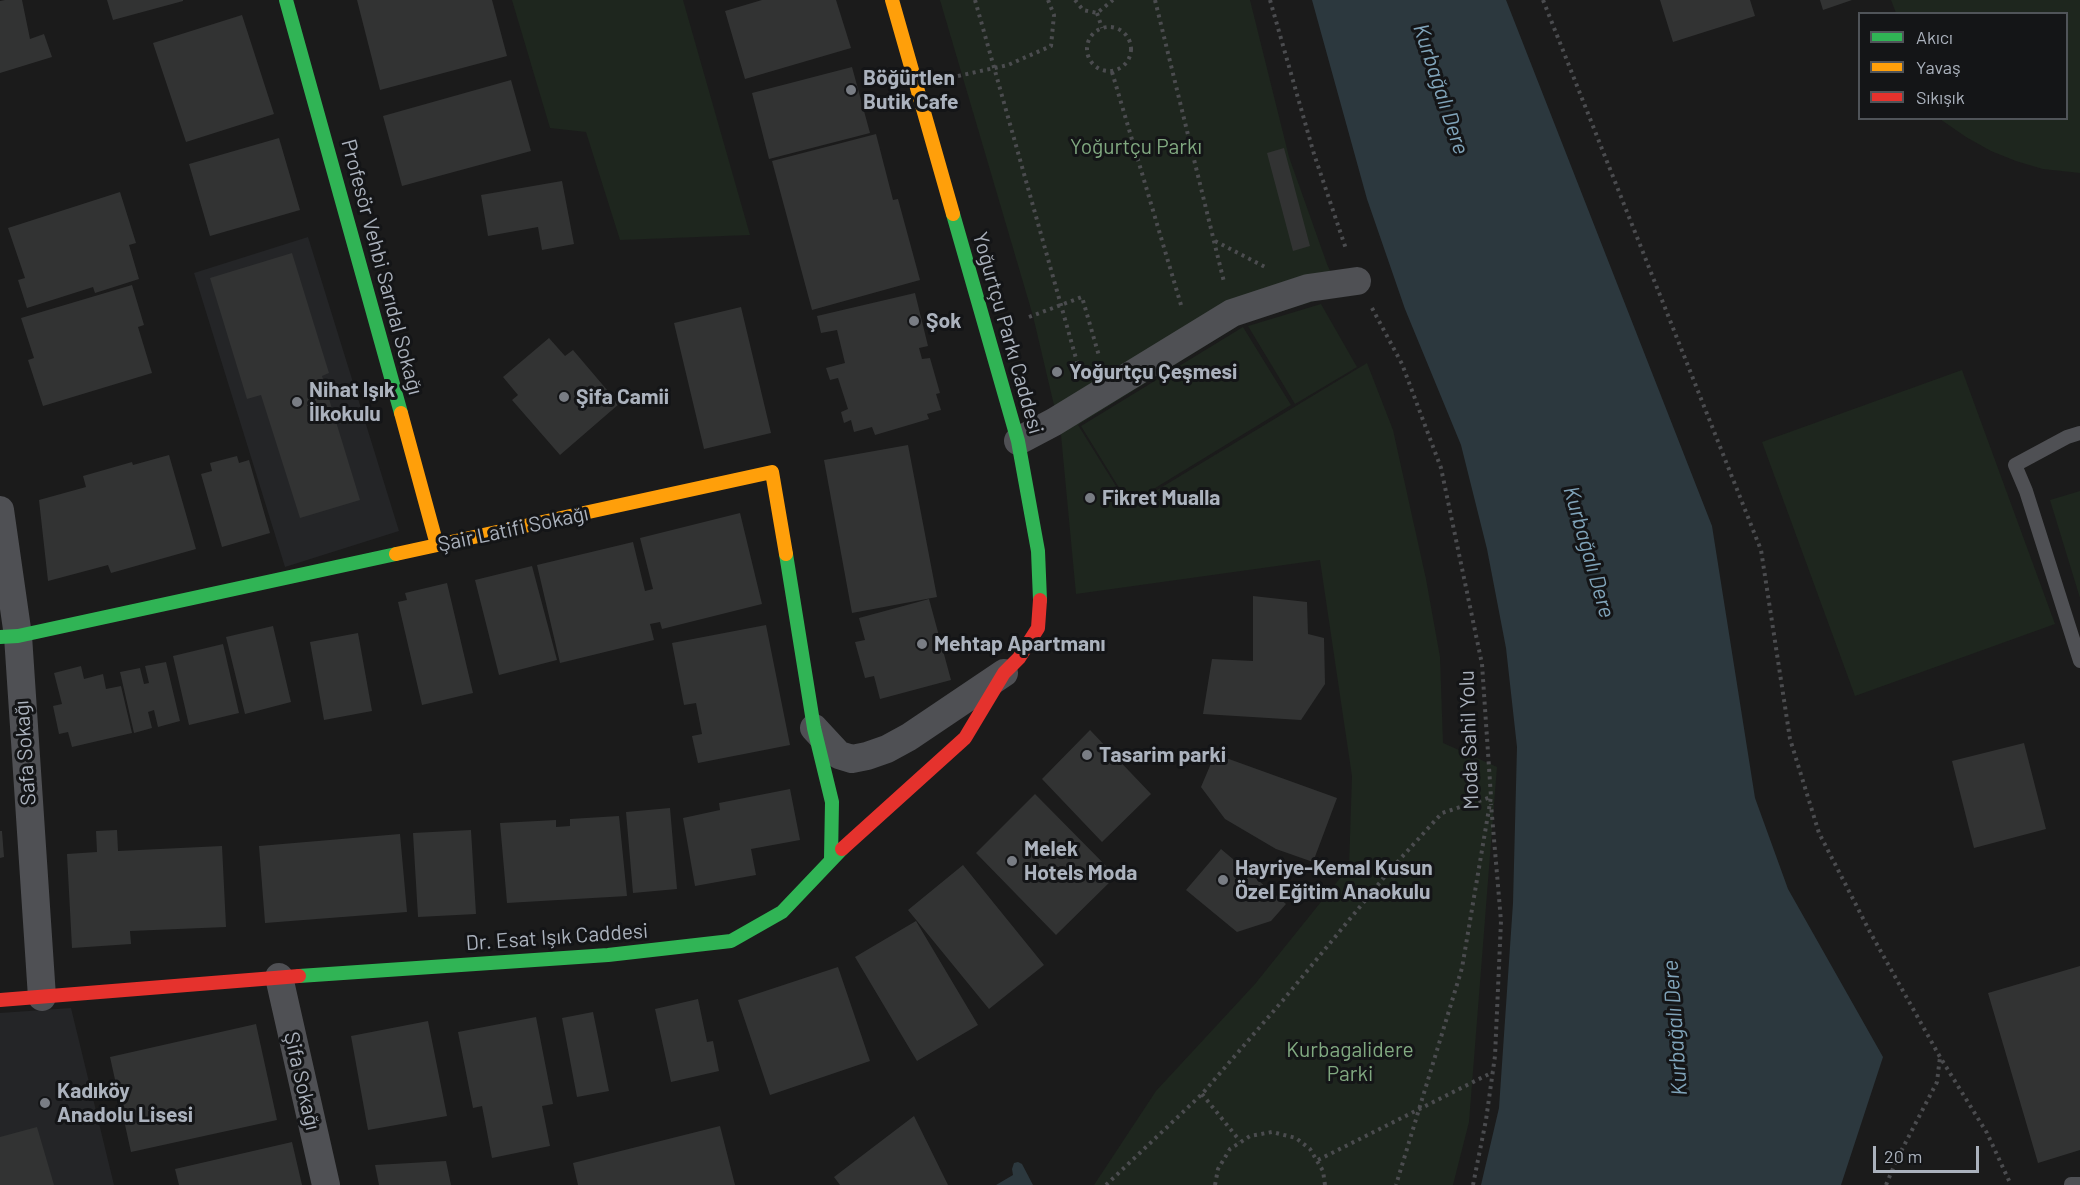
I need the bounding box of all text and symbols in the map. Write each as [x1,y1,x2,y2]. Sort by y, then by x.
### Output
legend [1858,12,2068,120]
water label: Kurbağalı Dere [1407,20,1475,158]
text: Akıcı [1916,26,1953,48]
text: Yavaş [1916,56,1961,78]
place label: Böğürtlen Butik Cafe [863,65,959,115]
marker: Böğürtlen Butik Cafe [844,83,858,97]
text: Sıkışık [1916,86,1965,108]
park label: Yoğurtçu Parkı [1070,134,1202,160]
street label: Profesör Vehbi Sarıdal Sokağı [336,136,428,398]
street label: Yoğurtçu Parkı Caddesi [967,229,1049,437]
place label: Şok [926,308,961,334]
marker: Şok [907,314,921,328]
place label: Yoğurtçu Çeşmesi [1069,359,1237,385]
marker: Yoğurtçu Çeşmesi [1050,365,1064,379]
place label: Nihat Işık İlkokulu [309,377,395,427]
place label: Şifa Camii [576,384,669,410]
marker: Şifa Camii [557,390,571,404]
marker: Nihat Işık İlkokulu [290,395,304,409]
water label: Kurbağalı Dere [1558,483,1620,621]
place label: Fikret Mualla [1102,485,1220,511]
marker: Fikret Mualla [1083,491,1097,505]
street label: Şair Latifi Sokağı [435,501,591,557]
place label: Mehtap Apartmanı [934,631,1106,657]
marker: Mehtap Apartmanı [915,637,929,651]
street label: Moda Sahil Yolu [1454,670,1484,810]
street label: Safa Sokağı [9,700,41,806]
place label: Tasarim parki [1099,742,1226,768]
marker: Tasarim parki [1080,748,1094,762]
place label: Melek Hotels Moda [1024,836,1137,886]
marker: Melek Hotels Moda [1005,854,1019,868]
place label: Hayriye-Kemal Kusun Özel Eğitim Anaokulu [1235,855,1433,905]
marker: Hayriye-Kemal Kusun Özel Eğitim Anaokulu [1216,873,1230,887]
street label: Dr. Esat Işık Caddesi [465,918,649,956]
water label: Kurbağalı Dere [1657,959,1693,1097]
street label: Şifa Sokağı [278,1029,326,1133]
park label: Kurbagalidere Parki [1286,1037,1414,1087]
place label: Kadıköy Anadolu Lisesi [57,1078,193,1128]
marker: Kadıköy Anadolu Lisesi [38,1096,52,1110]
scale bar [1876,1134,1982,1172]
text: 20 m [1884,1145,1922,1167]

